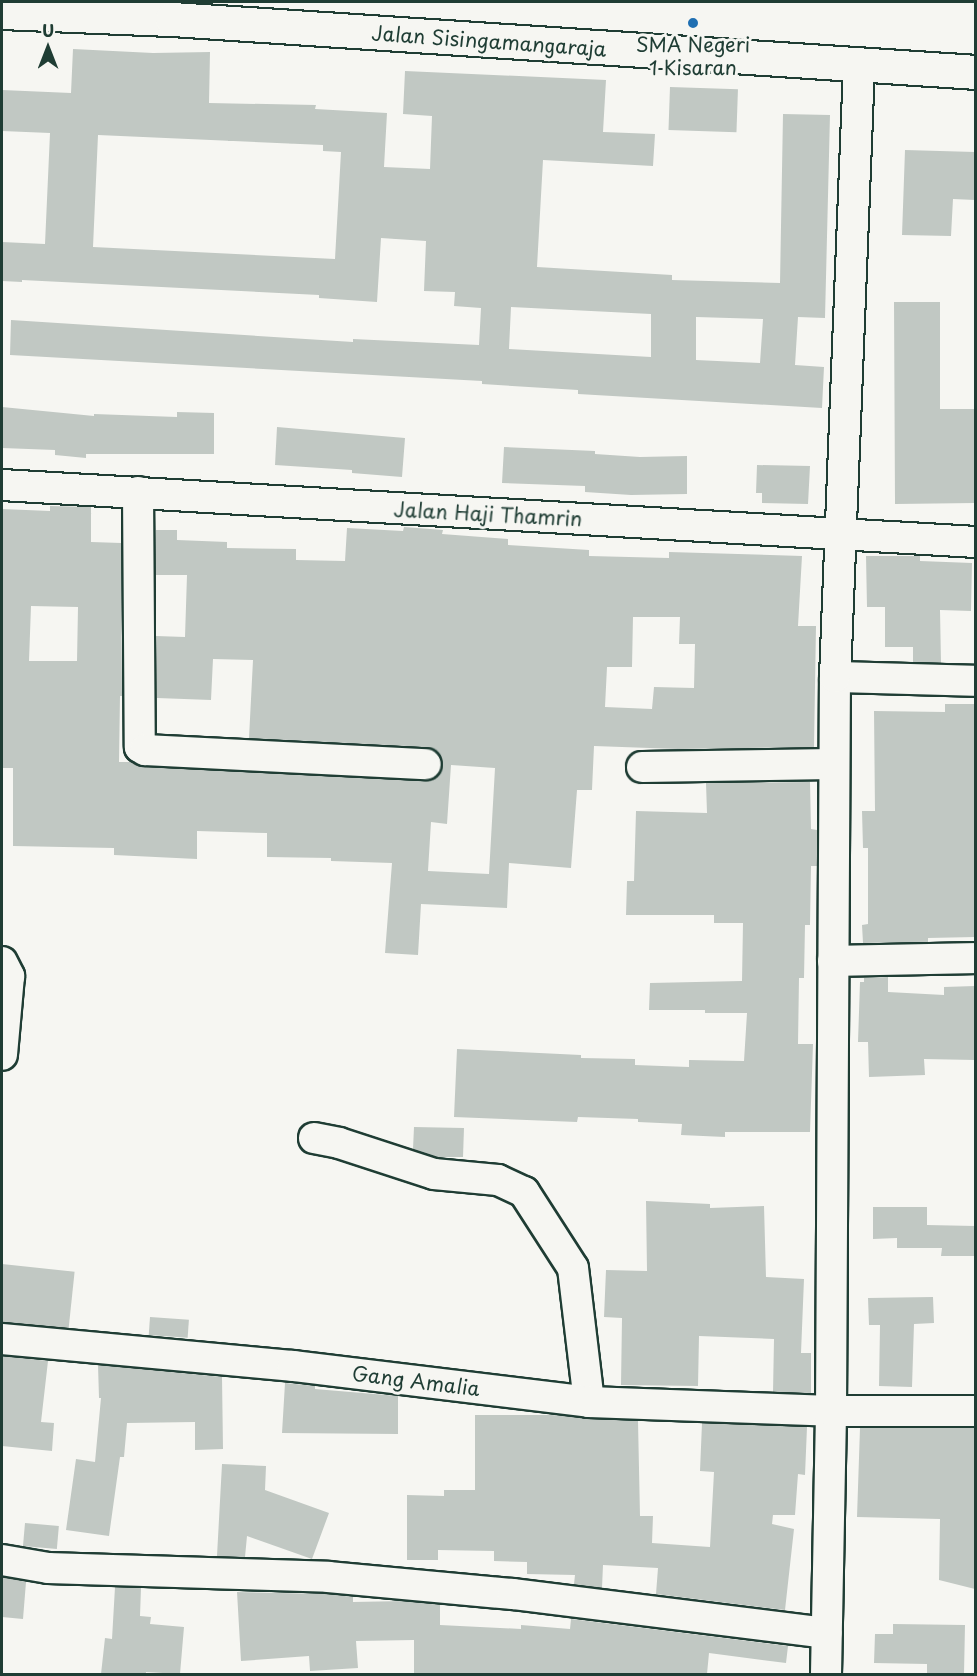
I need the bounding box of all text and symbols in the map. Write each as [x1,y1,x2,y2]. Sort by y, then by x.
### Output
marker: SMA Negeri 1 Kisaran [686,16,700,30]
north arrow [18,18,78,78]
text: U [42,18,54,42]
street label: Jalan Sisingamangaraja [370,21,608,61]
place label: SMA Negeri 1 Kisaran [635,33,751,80]
street label: Jalan Haji Thamrin [394,497,582,531]
street label: Gang Amalia [351,1361,481,1401]

